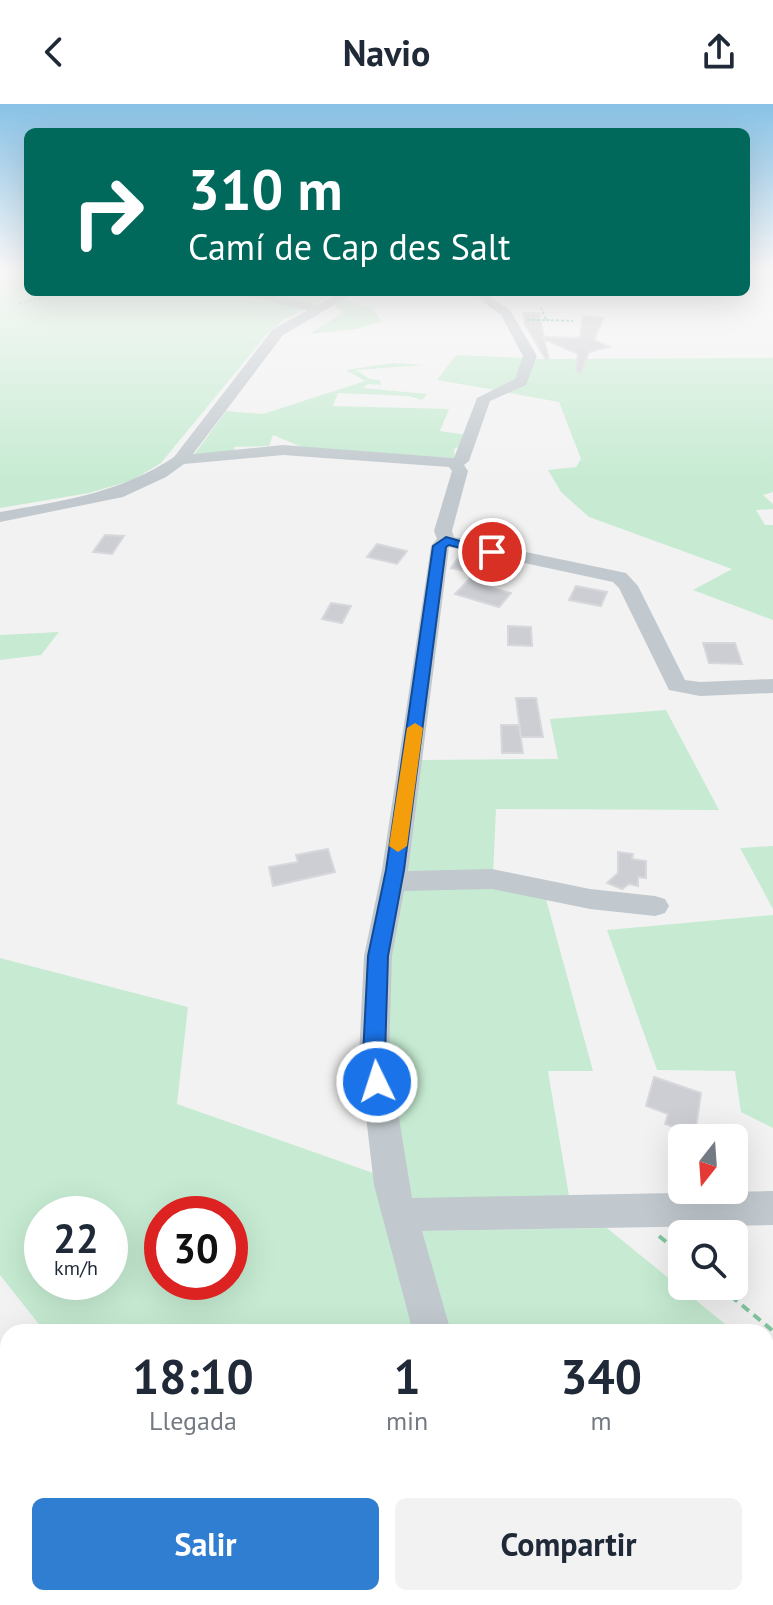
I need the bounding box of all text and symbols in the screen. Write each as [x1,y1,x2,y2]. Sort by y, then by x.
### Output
text: Navio [343,29,430,76]
icon: back [32,30,76,74]
icon: share [697,30,741,74]
text: 310 m [188,153,343,225]
icon: right [56,160,160,264]
text: Camí de Cap des Salt [188,223,511,270]
pin [458,518,526,586]
icon: arrive [470,530,514,574]
position arrow [335,1040,419,1124]
north arrow [668,1124,748,1204]
map controls [668,1124,748,1300]
speed limit sign: 30 [144,1196,248,1300]
text: 22 [53,1212,99,1264]
button: search [668,1220,748,1300]
text: km/h [54,1255,98,1281]
text: 18:10 [132,1345,254,1407]
text: 1 [393,1345,421,1407]
text: 340 [560,1345,642,1407]
text: Llegada [149,1404,237,1437]
text: min [386,1404,428,1437]
text: m [591,1404,612,1437]
button: Salir [32,1498,379,1590]
button: Compartir [395,1498,742,1590]

